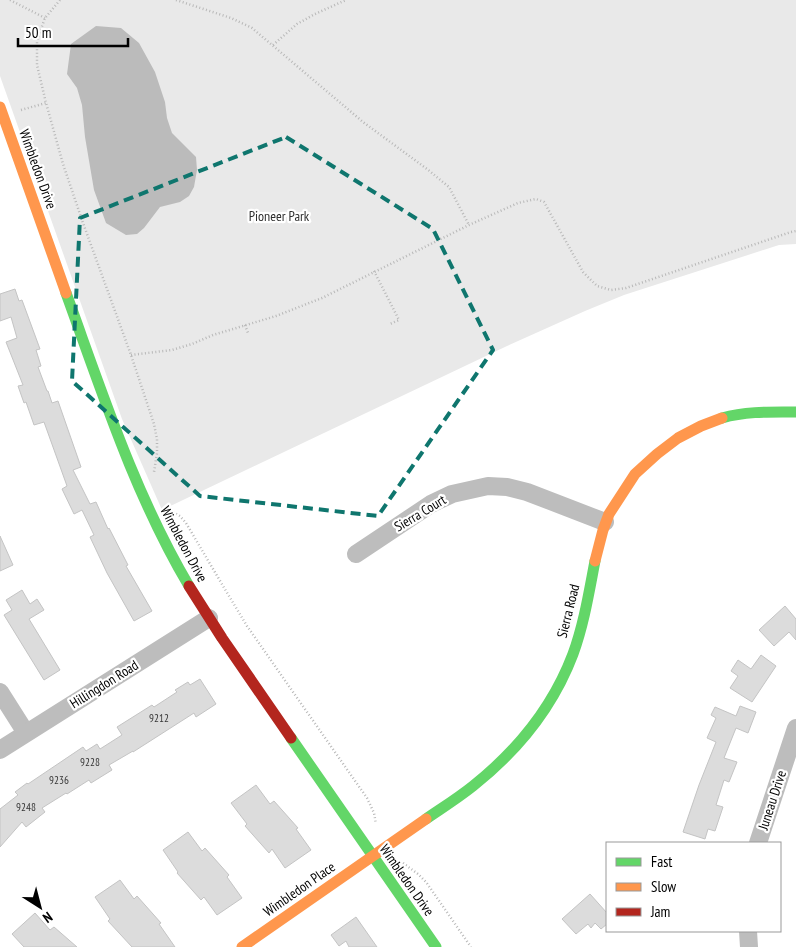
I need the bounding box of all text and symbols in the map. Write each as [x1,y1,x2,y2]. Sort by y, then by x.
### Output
scale bar [18,15,128,47]
text: 50 m [25,23,51,42]
street label: Wimbledon Drive [15,127,61,211]
park label: Pioneer Park [249,207,310,225]
street label: Sierra Court [391,490,449,535]
street label: Wimbledon Drive [156,503,212,585]
street label: Sierra Road [553,582,583,640]
street label: Hillingdon Road [66,656,142,712]
house number: 9212 [149,711,169,725]
house number: 9228 [80,755,100,769]
street label: Juneau Drive [754,768,790,833]
house number: 9236 [49,773,69,787]
house number: 9248 [16,800,36,814]
street label: Wimbledon Drive [376,841,438,919]
legend [606,842,781,932]
text: Fast [651,852,672,871]
street label: Wimbledon Place [260,858,339,920]
text: Slow [651,877,676,896]
north arrow [15,882,65,932]
text: Jam [650,902,670,921]
text: N [39,908,56,927]

